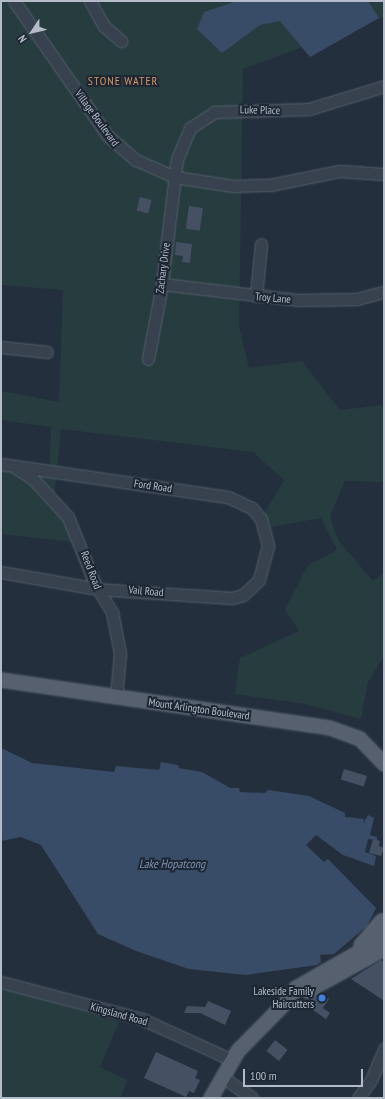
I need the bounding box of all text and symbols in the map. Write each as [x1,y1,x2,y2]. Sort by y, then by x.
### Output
north arrow [12,12,52,52]
text: N [15,32,30,45]
district label: STONE WATER [88,74,158,88]
street label: Village Boulevard [72,87,122,149]
street label: Luke Place [240,103,280,117]
street label: Zachary Drive [153,242,173,294]
street label: Troy Lane [254,290,292,306]
street label: Ford Road [133,477,173,495]
street label: Reed Road [78,549,104,591]
street label: Vail Road [128,583,164,599]
street label: Mount Arlington Boulevard [147,695,251,723]
water label: Lake Hopatcong [139,857,205,871]
place label: Lakeside Family Haircutters [254,985,314,1011]
marker: Lakeside Family Haircutters [317,993,327,1003]
street label: Kingsland Road [89,1000,149,1028]
scale bar [245,1061,365,1087]
text: 100 m [250,1068,277,1083]

